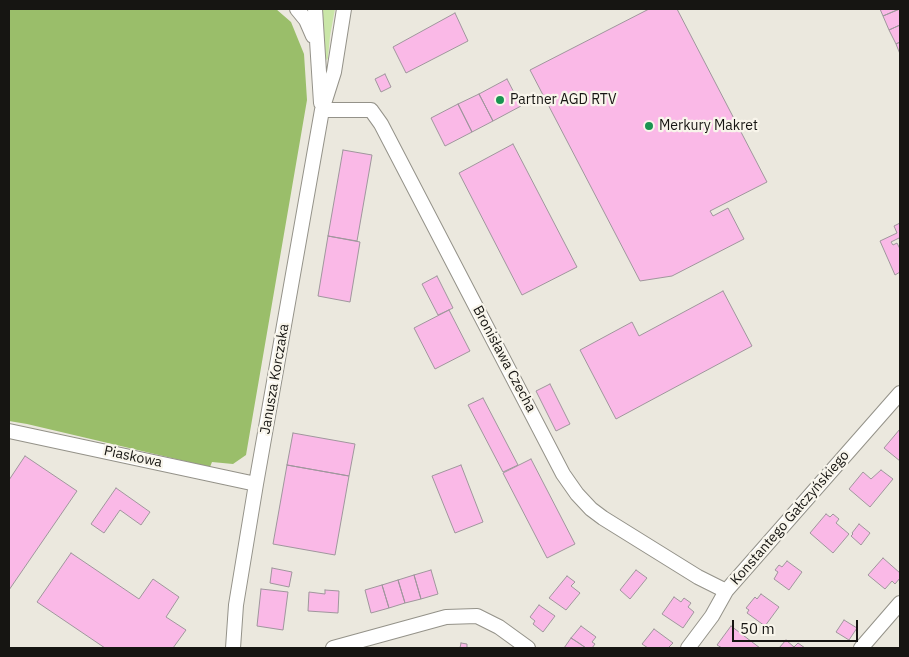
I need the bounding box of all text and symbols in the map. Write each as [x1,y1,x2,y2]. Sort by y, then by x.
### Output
place label: Partner AGD RTV [510,92,616,108]
marker: Partner AGD RTV [494,94,506,106]
place label: Merkury Makret [659,118,758,134]
marker: Merkury Makret [643,120,655,132]
street label: Bronisława Czecha [469,303,539,415]
street label: Janusza Korczaka [257,323,293,435]
street label: Piaskowa [102,443,164,471]
street label: Konstantego Gałczyńskiego [727,447,853,589]
scale bar [734,610,860,642]
text: 50 m [740,619,775,638]

